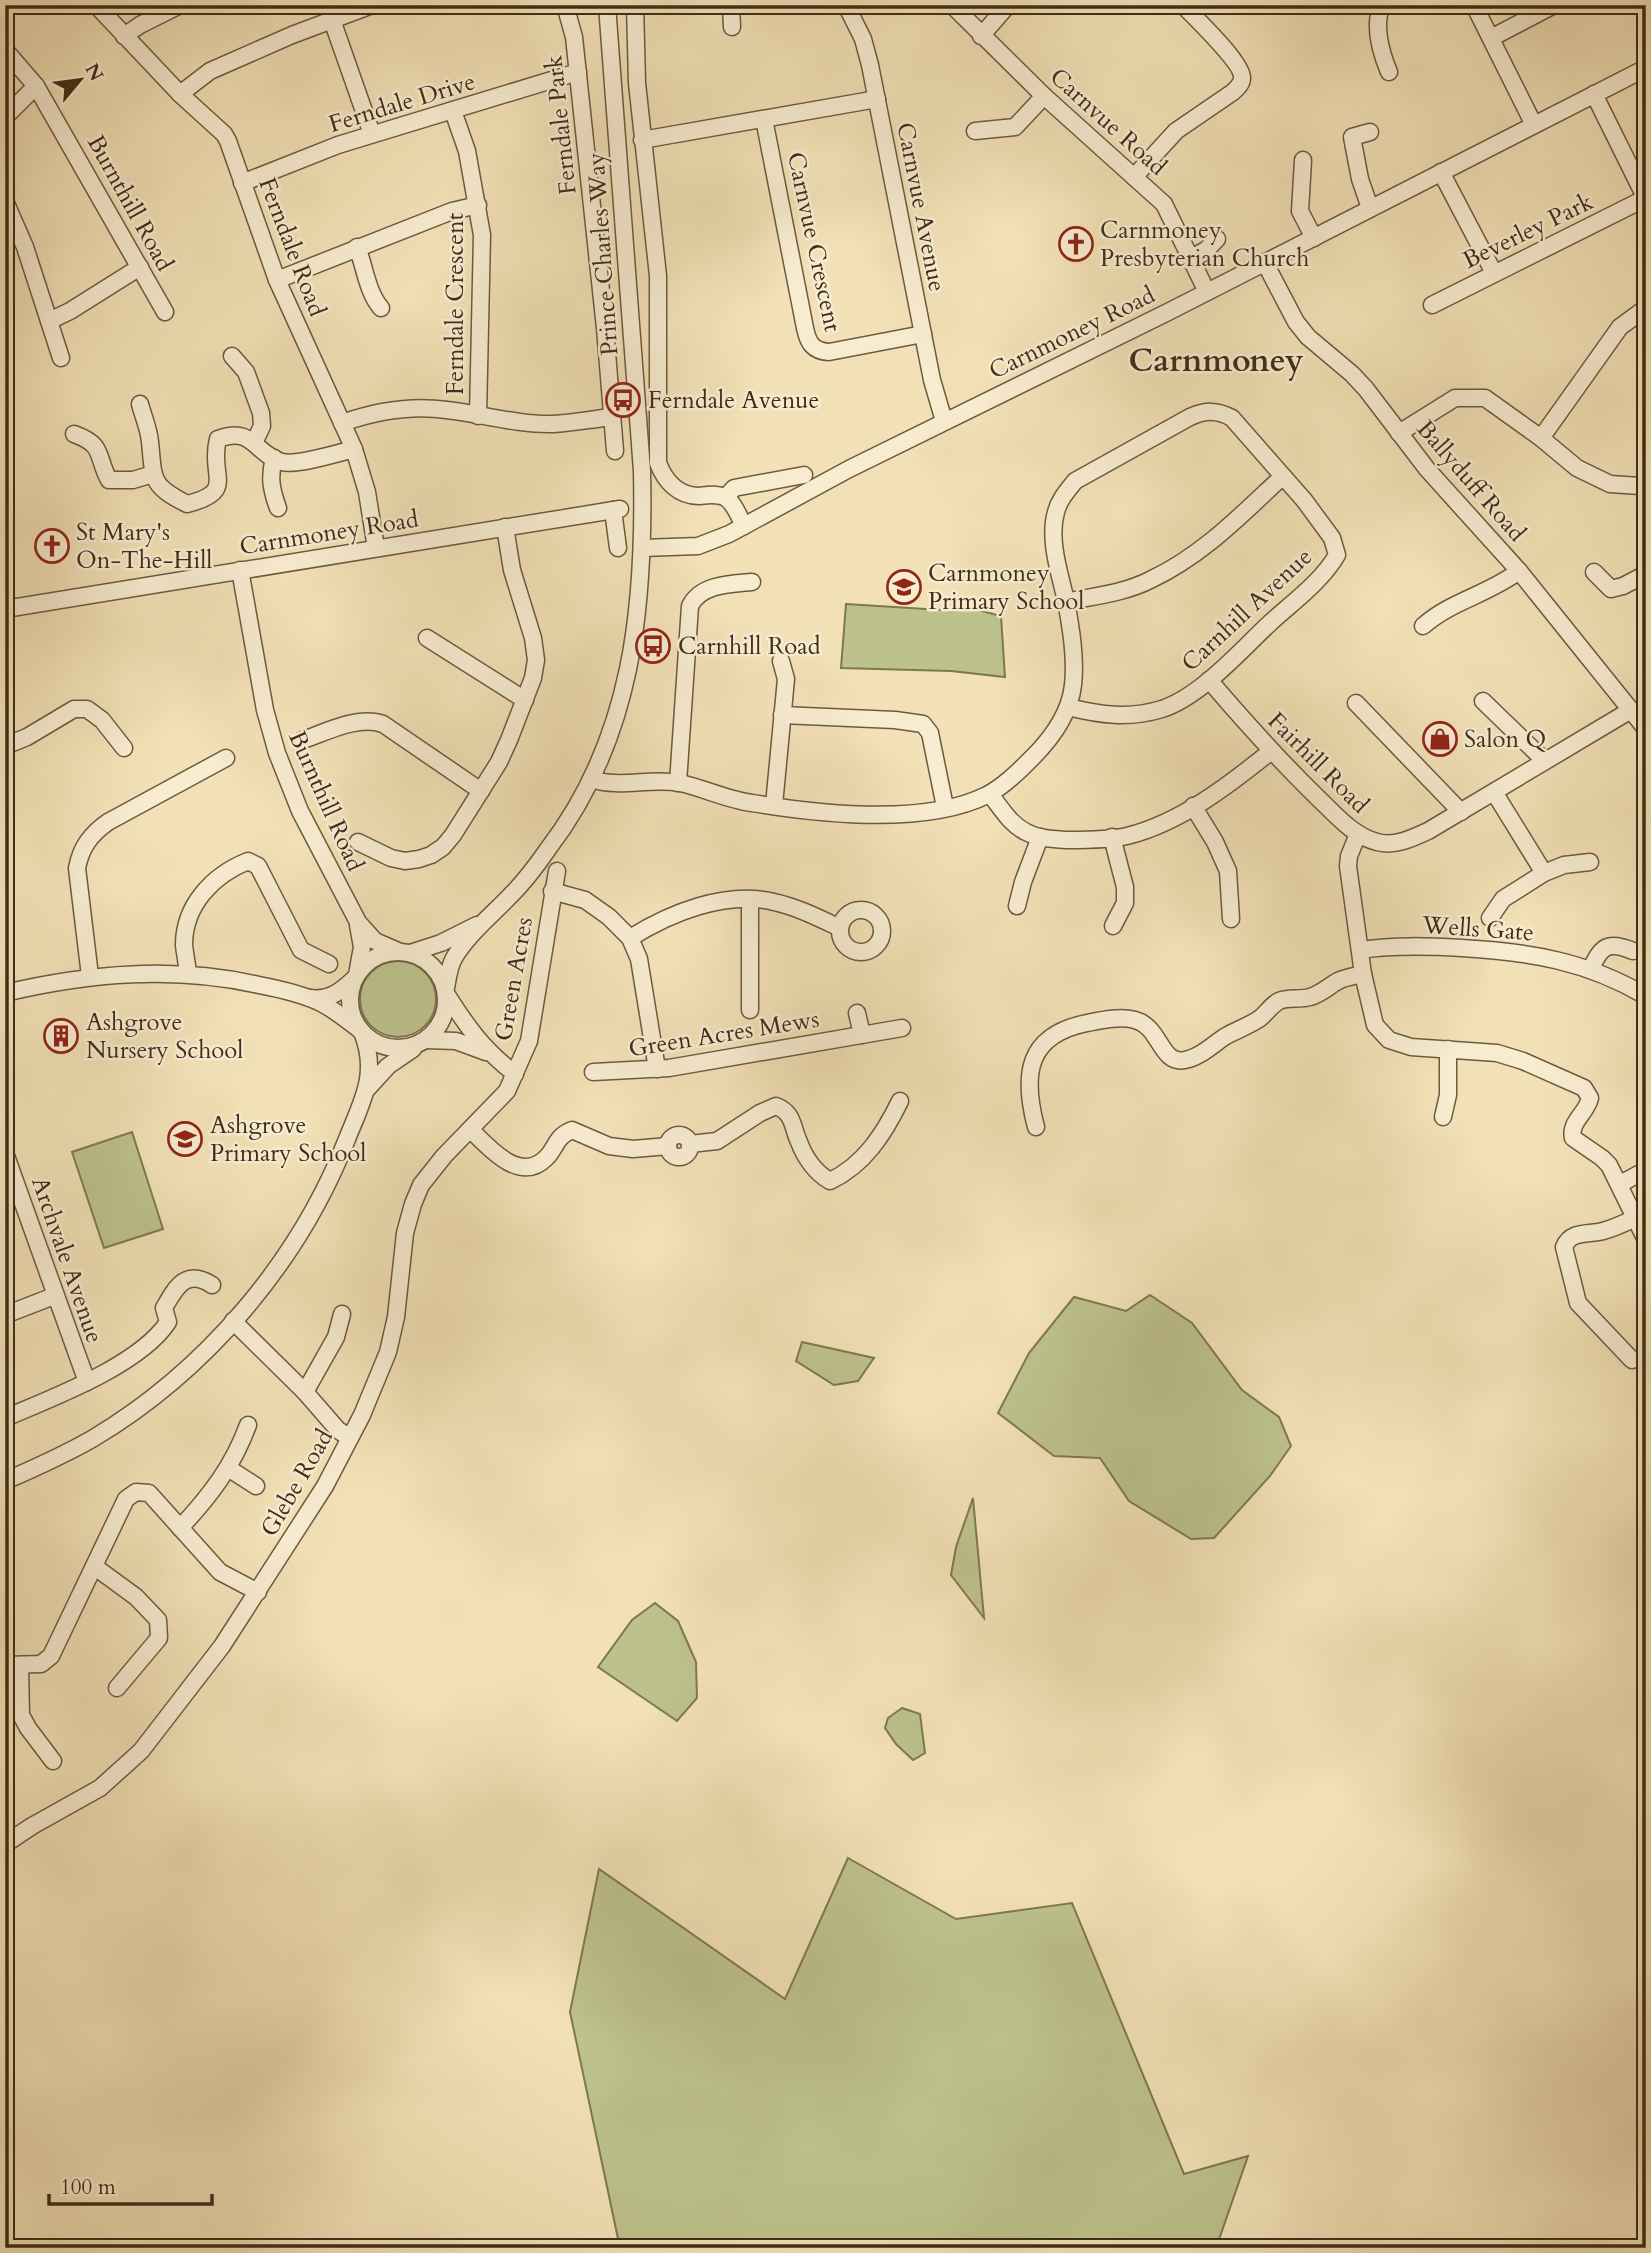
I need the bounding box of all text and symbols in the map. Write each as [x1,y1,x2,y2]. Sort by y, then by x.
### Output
north arrow [46,46,116,116]
street label: Ferndale Park [537,54,585,196]
text: N [79,59,110,86]
street label: Carnvue Road [1043,61,1174,183]
street label: Ferndale Drive [325,65,479,141]
street label: Carnvue Avenue [888,120,954,294]
street label: Burnthill Road [79,129,181,277]
street label: Carnvue Crescent [779,149,849,335]
street label: Prince Charles Way [579,151,627,357]
street label: Ferndale Road [250,173,334,321]
street label: Beverley Park [1457,185,1599,277]
street label: Ferndale Crescent [439,212,472,395]
place label: Carnmoney Presbyterian Church [1100,214,1309,275]
church icon: Carnmoney Presbyterian Church [1057,225,1095,263]
street label: Carnmoney Road [984,278,1161,387]
district label: Carnmoney [1128,339,1304,383]
bus stop icon: Ferndale Avenue [604,381,642,419]
place label: Ferndale Avenue [648,384,819,417]
street label: Ballyduff Road [1409,413,1533,549]
street label: Carnmoney Road [237,503,421,563]
place label: St Mary's On-The-Hill [76,516,212,577]
church icon: St Mary's On-The-Hill [33,527,71,565]
street label: Carnhill Avenue [1174,541,1320,679]
place label: Carnmoney Primary School [928,557,1084,618]
school or university icon: Carnmoney Primary School [885,568,923,606]
bus stop icon: Carnhill Road [634,627,672,665]
place label: Carnhill Road [678,630,821,663]
street label: Fairhill Road [1260,705,1376,821]
shop icon: Salon Q [1421,720,1459,758]
place label: Salon Q [1464,723,1546,756]
street label: Burnthill Road [280,725,372,877]
street label: Wells Gate [1420,909,1535,949]
street label: Green Acres [487,914,541,1044]
street label: Green Acres Mews [626,1003,822,1065]
place label: Ashgrove Nursery School [86,1006,243,1067]
building icon: Ashgrove Nursery School [42,1017,80,1055]
place label: Ashgrove Primary School [210,1109,366,1170]
school or university icon: Ashgrove Primary School [166,1120,204,1158]
street label: Archvale Avenue [23,1172,111,1348]
street label: Glebe Road [253,1423,341,1543]
scale bar [49,2162,212,2206]
text: 100 m [60,2173,116,2202]

